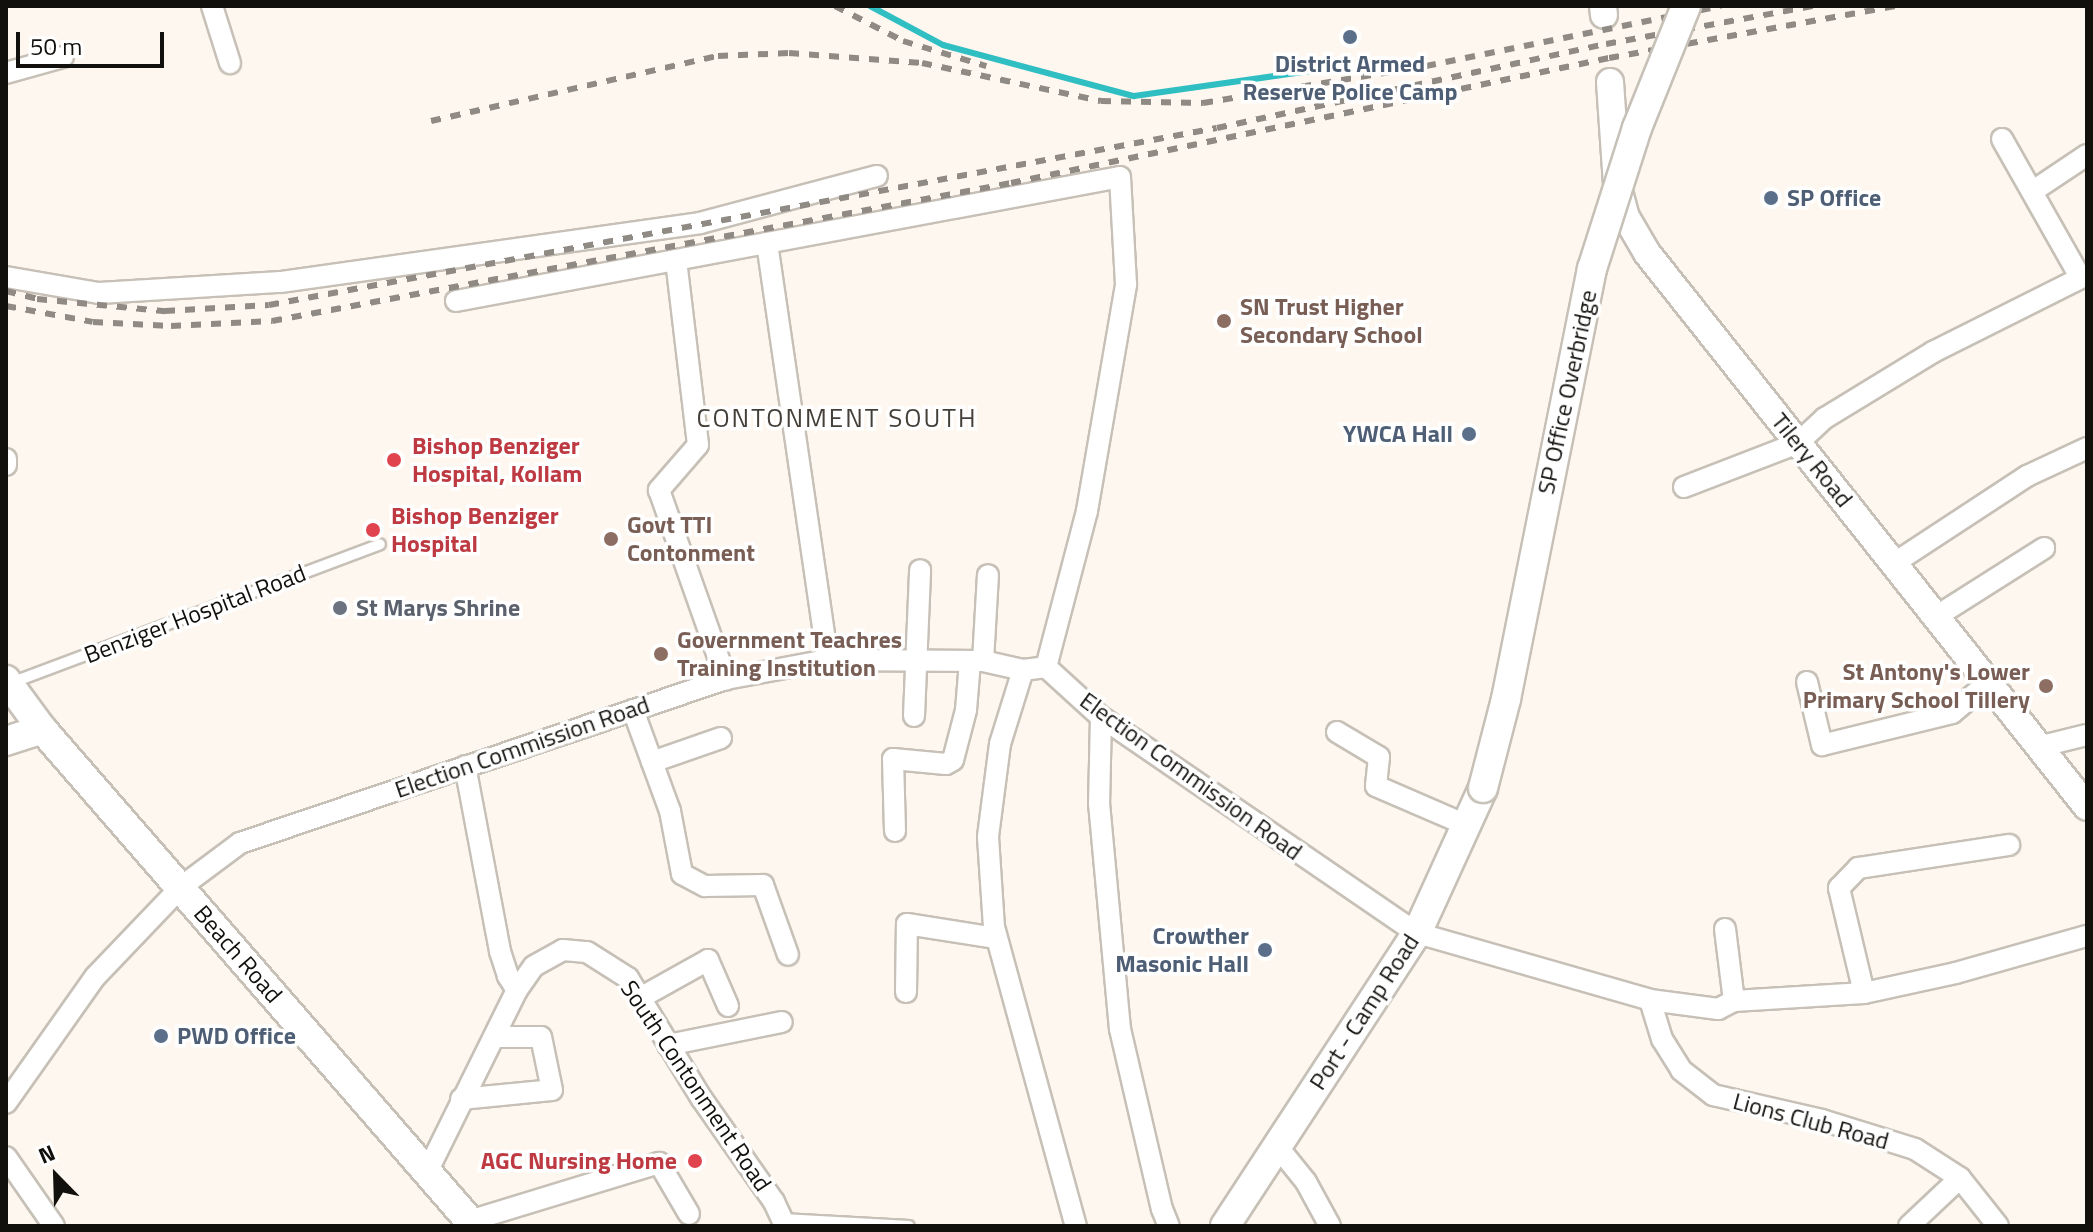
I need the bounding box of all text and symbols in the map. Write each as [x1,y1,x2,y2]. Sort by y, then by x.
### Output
scale bar [20,16,168,66]
text: 50 m [30,28,82,64]
marker: District Armed Reserve Police Camp [1341,28,1359,46]
place label: District Armed Reserve Police Camp [1243,50,1457,106]
place label: SP Office [1787,184,1881,212]
marker: SP Office [1762,189,1780,207]
street label: SP Office Overbridge [1531,287,1603,497]
place label: SN Trust Higher Secondary School [1240,293,1423,349]
marker: SN Trust Higher Secondary School [1215,312,1233,330]
district label: CONTONMENT SOUTH [697,402,977,434]
street label: Tilery Road [1765,407,1859,513]
place label: YWCA Hall [1343,420,1453,448]
marker: YWCA Hall [1460,425,1478,443]
place label: Bishop Benziger Hospital, Kollam [412,432,582,488]
marker: Bishop Benziger Hospital, Kollam [383,449,405,471]
place label: Bishop Benziger Hospital [391,502,559,558]
place label: Govt TTI Contonment [627,511,755,567]
marker: Bishop Benziger Hospital [362,519,384,541]
marker: Govt TTI Contonment [602,530,620,548]
street label: Benziger Hospital Road [80,558,310,670]
place label: St Marys Shrine [356,594,520,622]
marker: St Marys Shrine [331,599,349,617]
place label: Government Teachres Training Institution [677,626,902,682]
marker: Government Teachres Training Institution [652,645,670,663]
place label: St Antony's Lower Primary School Tillery [1803,658,2030,714]
marker: St Antony's Lower Primary School Tillery [2037,677,2055,695]
street label: Election Commission Road [1074,686,1308,866]
street label: Election Commission Road [391,690,653,804]
street label: Beach Road [188,899,288,1009]
place label: Crowther Masonic Hall [1115,922,1249,978]
street label: Port - Camp Road [1303,929,1425,1095]
marker: Crowther Masonic Hall [1256,941,1274,959]
street label: South Contonment Road [615,975,777,1197]
place label: PWD Office [177,1022,296,1050]
marker: PWD Office [152,1027,170,1045]
street label: Lions Club Road [1730,1086,1892,1156]
text: N [33,1135,60,1173]
north arrow [16,1136,96,1216]
place label: AGC Nursing Home [481,1147,677,1175]
marker: AGC Nursing Home [684,1150,706,1172]

